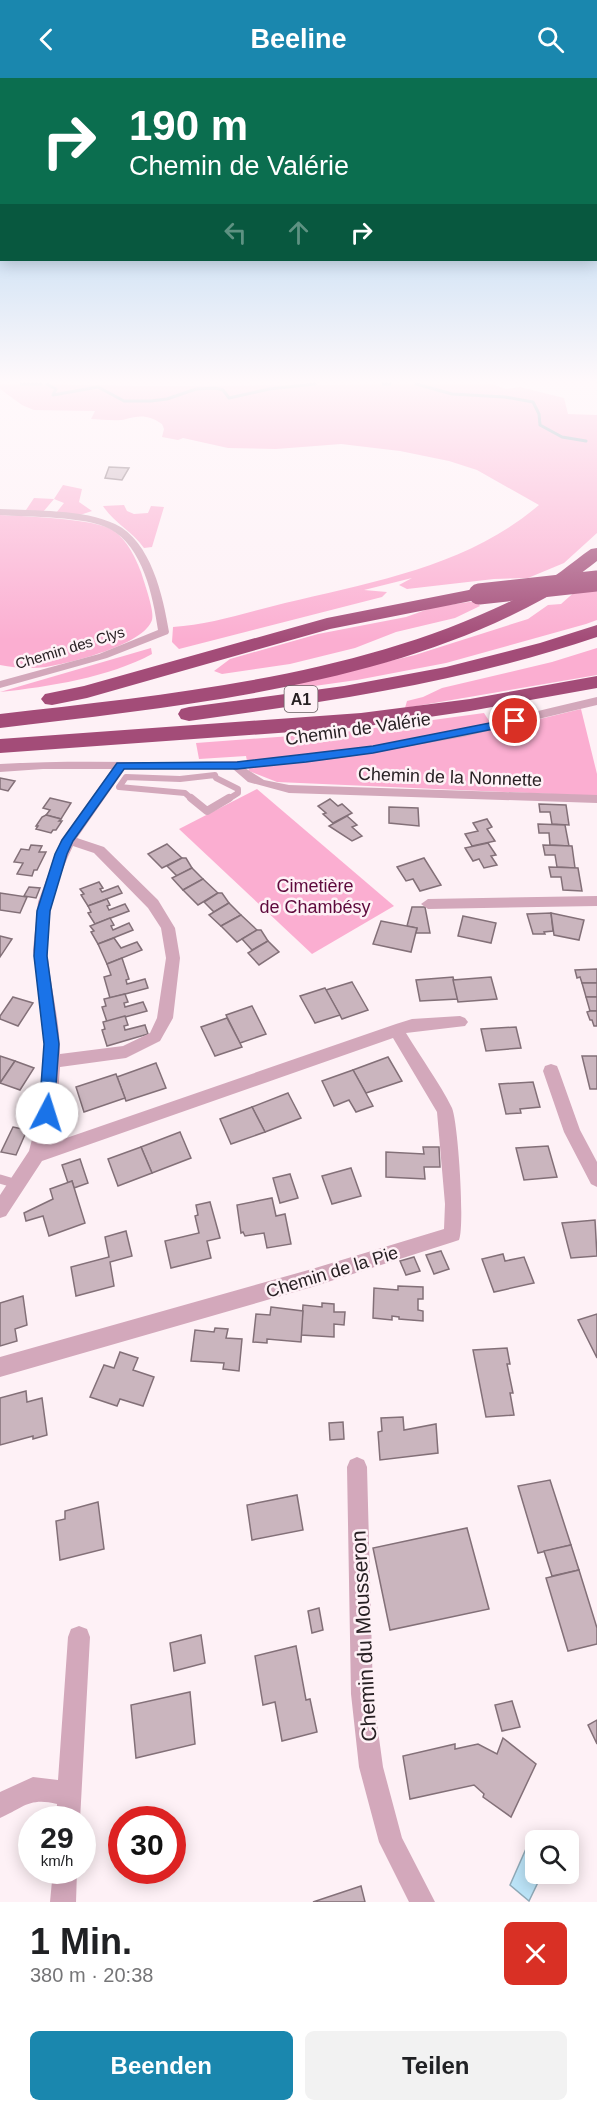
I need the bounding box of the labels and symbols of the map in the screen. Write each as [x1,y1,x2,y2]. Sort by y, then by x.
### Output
street label: Chemin des Clys [13,623,127,672]
road number: A1 [284,686,318,712]
pin [489,695,540,746]
street label: Chemin de Valérie [284,709,432,749]
street label: Chemin de la Nonnette [358,764,542,790]
park label: Cimetière de Chambésy [259,876,371,917]
position arrow [15,1081,79,1145]
street label: Chemin de la Pie [264,1242,400,1302]
street label: Chemin du Mousseron [346,1530,381,1742]
speed limit sign: 30 [108,1806,186,1884]

